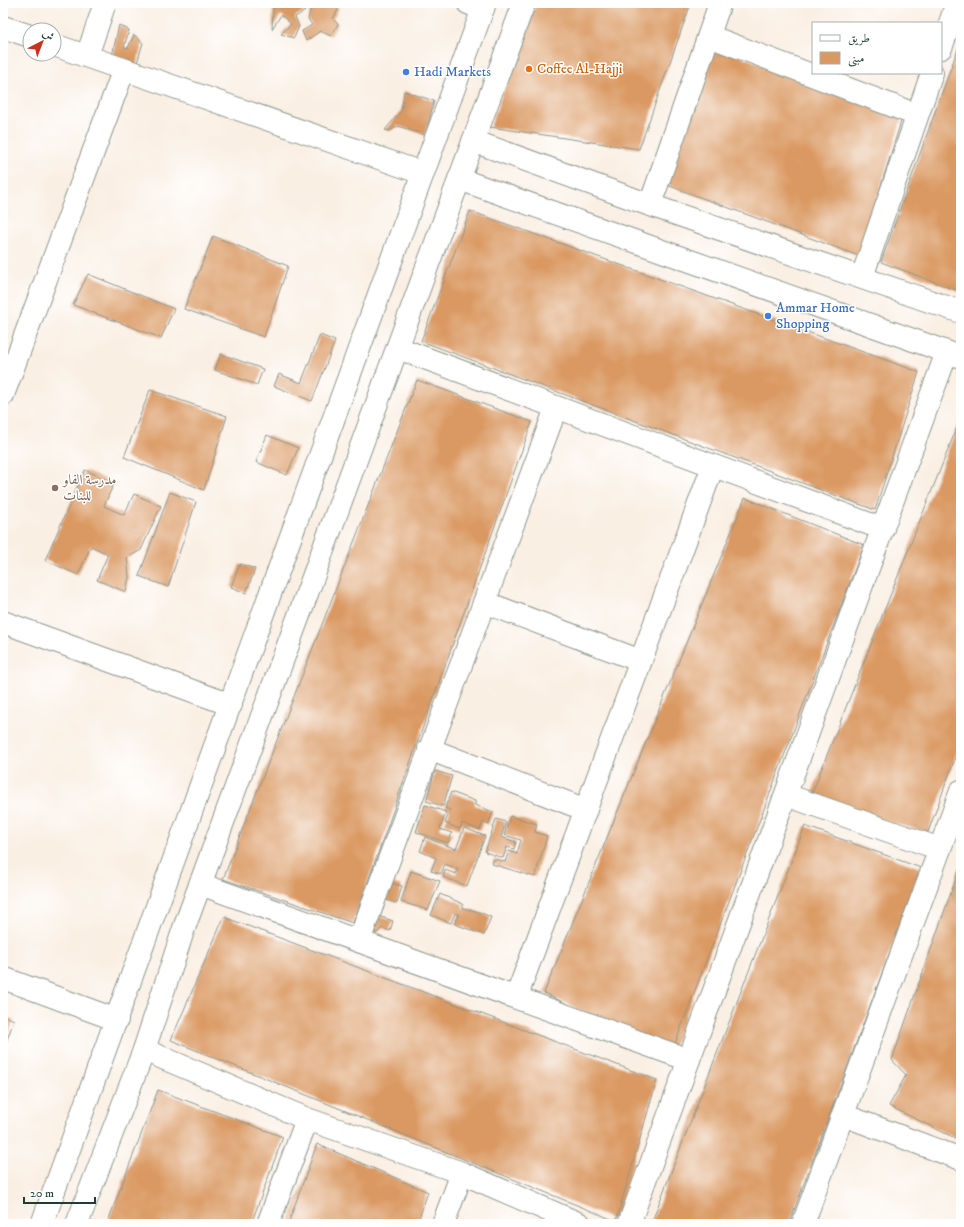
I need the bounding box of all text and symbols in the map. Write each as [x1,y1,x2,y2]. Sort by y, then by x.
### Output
north arrow [22,22,62,62]
legend [812,22,942,74]
text: ش [39,26,57,44]
text: طريق [848,31,870,46]
text: مبنى [848,51,864,67]
place label: Coffee Al-Hajji [537,60,623,78]
place label: Hadi Markets [414,63,491,81]
marker: Coffee Al-Hajji [524,64,534,74]
marker: Hadi Markets [401,67,411,77]
place label: Ammar Home Shopping [776,299,855,333]
marker: Ammar Home Shopping [763,311,773,321]
place label: مدرسة الفاو للبنات [61,471,116,505]
marker: مدرسة الفاو للبنات [50,483,60,493]
scale bar [24,1179,95,1205]
text: 20 m [30,1186,54,1201]

